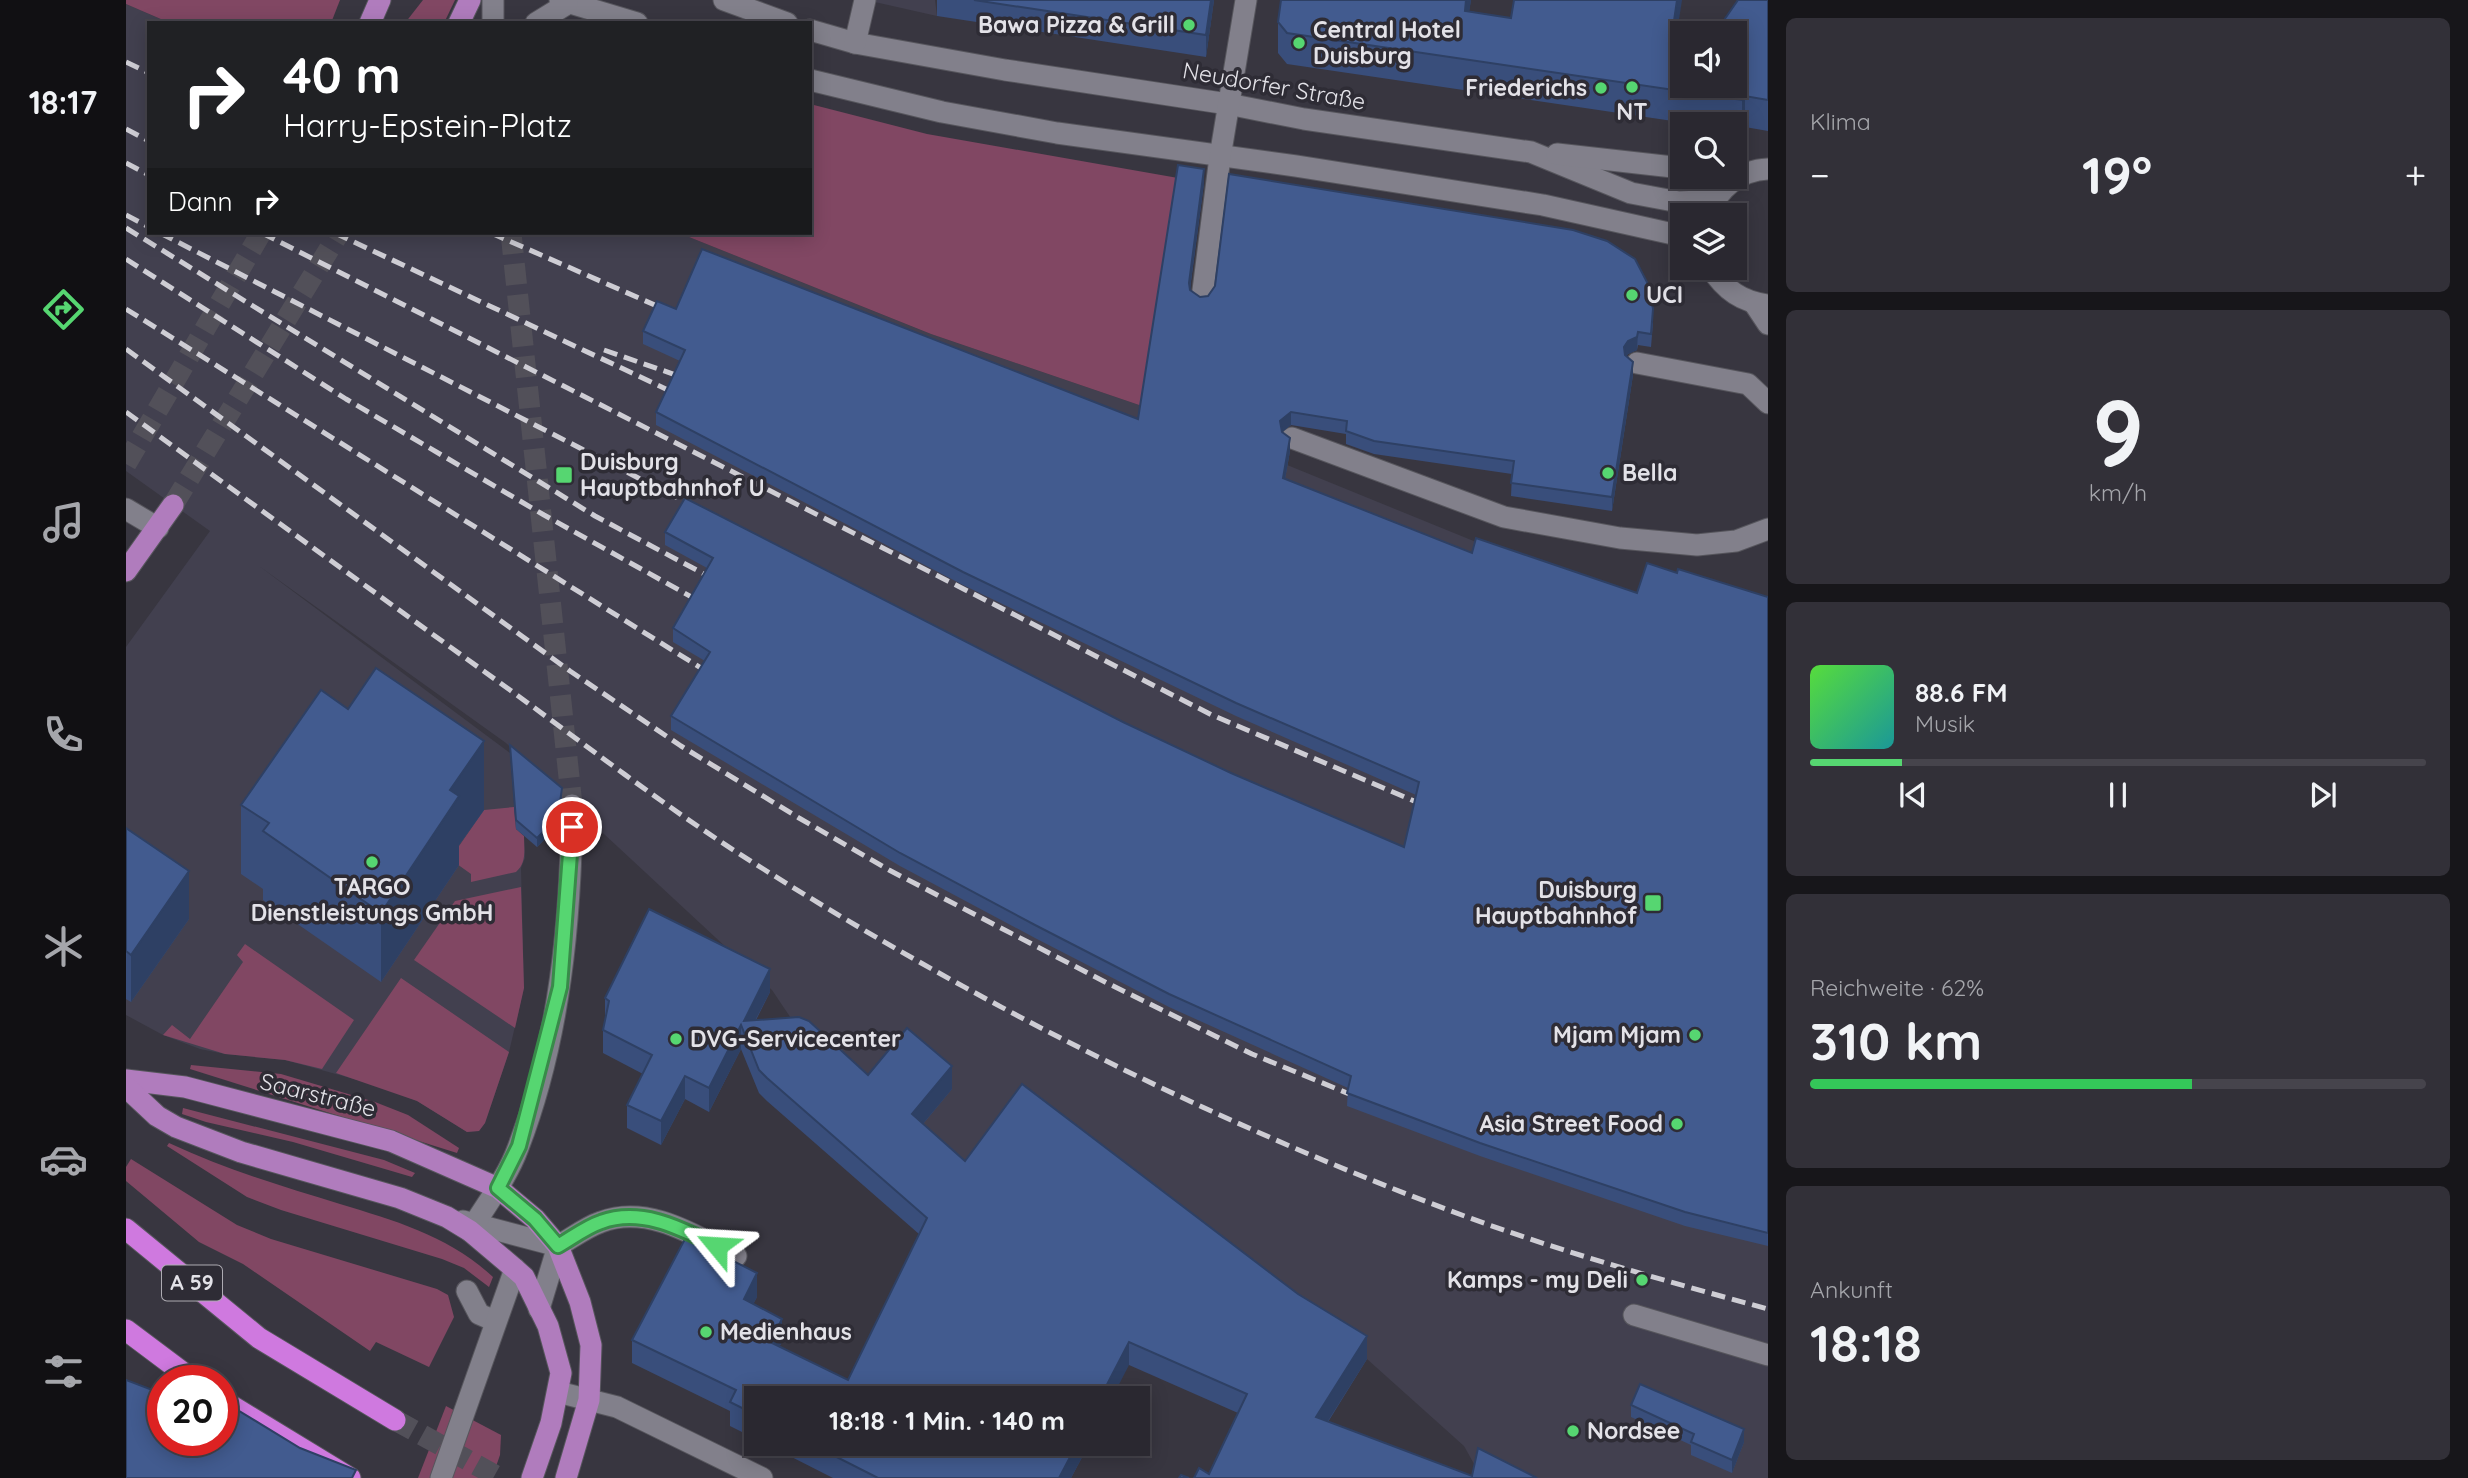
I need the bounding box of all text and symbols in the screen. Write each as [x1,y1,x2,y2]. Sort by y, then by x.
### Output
place label: Bawa Pizza & Grill [978,10,1175,39]
place label: Central Hotel Duisburg [1313,15,1461,70]
marker: Bawa Pizza & Grill [1181,17,1197,33]
map controls [1670,21,1747,280]
button: sound [1670,21,1747,98]
marker: Central Hotel Duisburg [1291,35,1307,51]
text: 40 m [283,44,401,105]
icon: right [168,49,259,140]
street label: Neudorfer Straße [1180,55,1368,116]
place label: Friederichs [1465,73,1587,102]
marker: NT [1624,79,1640,95]
marker: Friederichs [1593,80,1609,96]
text: 18:17 [29,82,97,122]
place label: NT [1616,97,1648,126]
text: Harry-Epstein-Platz [283,105,572,145]
text: Klima [1810,107,1871,136]
button: search [1670,112,1747,189]
text: 19° [2082,142,2152,207]
text: − [1810,151,1830,199]
text: + [2405,151,2426,199]
icon: right [247,182,285,220]
text: Dann [168,185,233,218]
button: layers [1670,203,1747,280]
place label: UCI [1646,280,1683,309]
icon: directions [39,285,88,334]
marker: UCI [1624,287,1640,303]
text: 9 [2092,375,2144,489]
place label: Duisburg Hauptbahnhof U [580,447,765,502]
place label: Bella [1622,458,1677,487]
marker: Duisburg Hauptbahnhof U [554,465,574,485]
marker: Bella [1600,465,1616,481]
text: km/h [2089,478,2147,507]
icon: music [39,498,88,547]
text: 88.6 FM [1915,676,2008,709]
text: Musik [1915,709,1975,738]
icon: phone [39,710,88,759]
icon: previous [1894,776,1932,814]
icon: pause [2099,776,2137,814]
icon: next [2304,776,2342,814]
pin [542,797,602,857]
icon: arrive [553,808,591,846]
marker: TARGO Dienstleistungs GmbH [364,854,380,870]
place label: TARGO Dienstleistungs GmbH [251,872,493,927]
place label: Duisburg Hauptbahnhof [1475,875,1637,930]
marker: Duisburg Hauptbahnhof [1643,893,1663,913]
icon: climate [39,922,88,971]
text: Reichweite · 62% [1810,973,1984,1002]
text: 310 km [1810,1008,1982,1073]
place label: Mjam Mjam [1553,1020,1681,1049]
place label: DVG-Servicecenter [690,1024,901,1053]
marker: Mjam Mjam [1687,1027,1703,1043]
marker: DVG-Servicecenter [668,1031,684,1047]
street label: Saarstraße [257,1066,379,1123]
place label: Asia Street Food [1480,1109,1663,1138]
marker: Asia Street Food [1669,1116,1685,1132]
icon: car [39,1135,88,1184]
position arrow [680,1209,754,1283]
place label: Kamps - my Deli [1447,1265,1628,1294]
road number: A 59 [162,1266,222,1300]
marker: Kamps - my Deli [1634,1272,1650,1288]
text: Ankunft [1810,1275,1893,1304]
text: 18:18 [1810,1310,1922,1375]
place label: Medienhaus [720,1317,852,1346]
marker: Medienhaus [698,1324,714,1340]
icon: filters [39,1347,88,1396]
speed limit sign: 20 [147,1365,238,1456]
text: 18:18 · 1 Min. · 140 m [829,1404,1065,1437]
place label: Nordsee [1587,1416,1680,1445]
marker: Nordsee [1565,1423,1581,1439]

